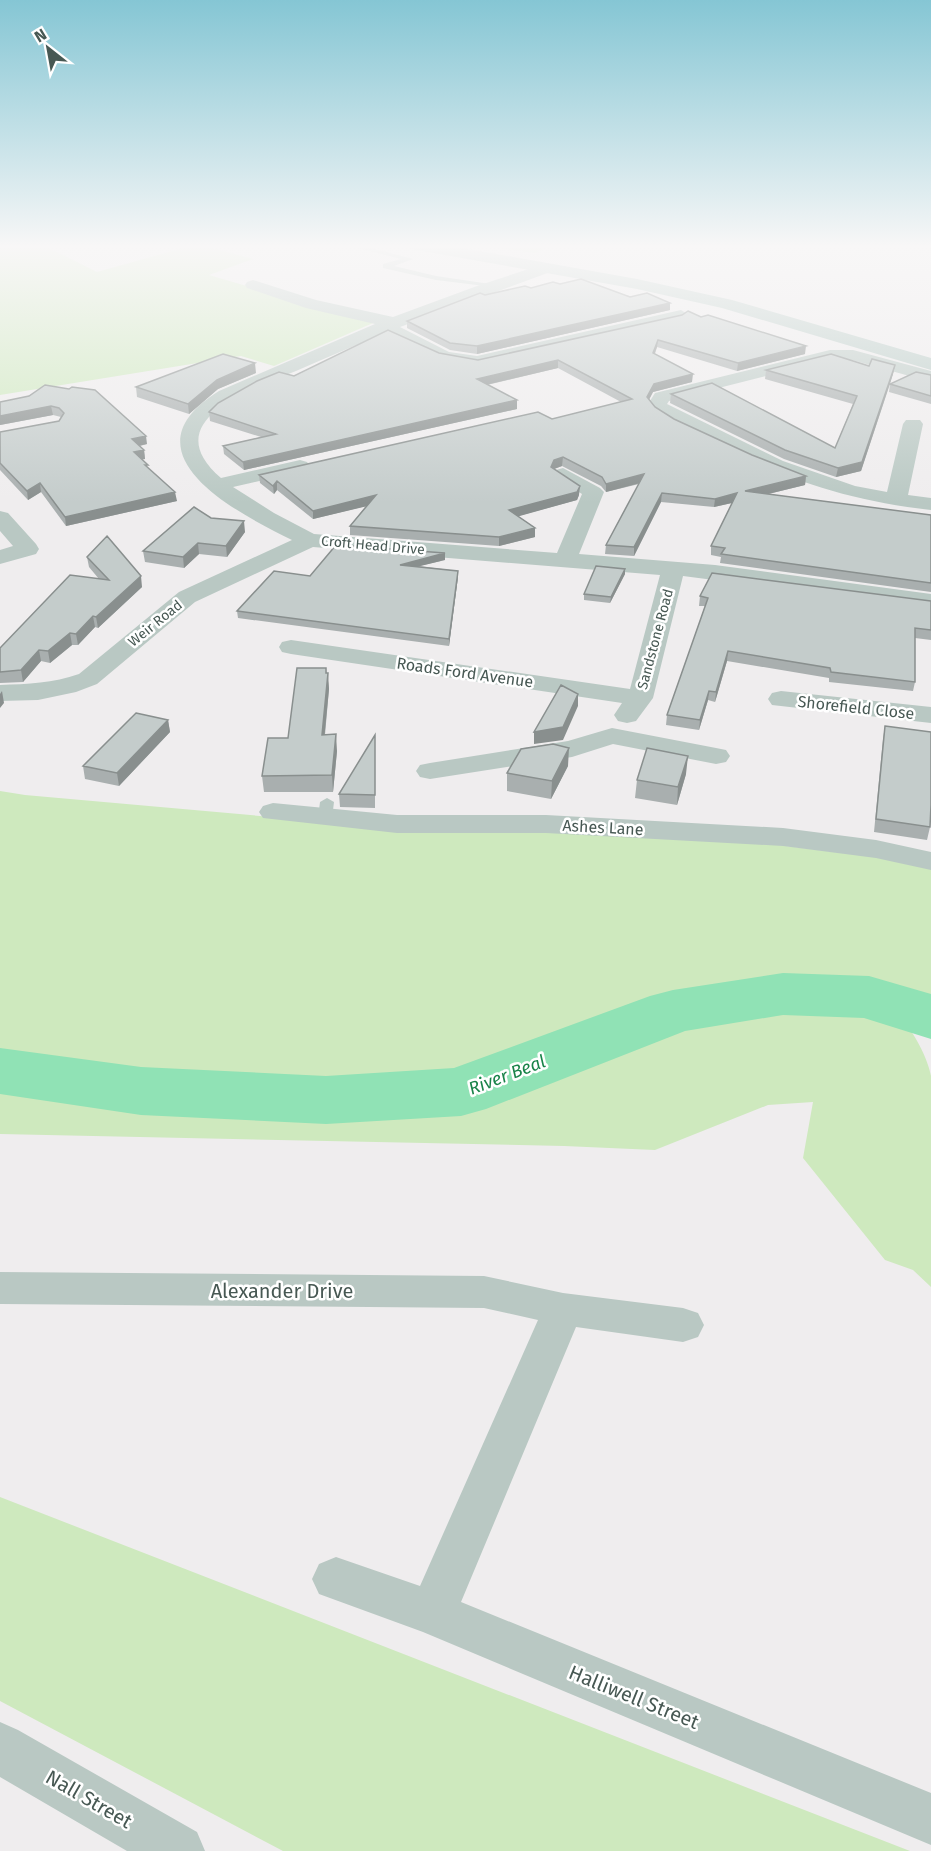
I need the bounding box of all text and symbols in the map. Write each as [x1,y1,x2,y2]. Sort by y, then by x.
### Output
north arrow [18,18,78,78]
text: N [31,25,50,46]
street label: Croft Head Drive [321,533,425,558]
street label: Sandstone Road [634,587,677,691]
street label: Weir Road [125,597,186,650]
street label: Roads Ford Avenue [395,653,535,691]
street label: Shorefield Close [797,692,915,723]
street label: Ashes Lane [562,816,644,839]
water label: River Beal [465,1050,549,1100]
street label: Alexander Drive [211,1279,353,1303]
street label: Halliwell Street [565,1660,703,1734]
street label: Nall Street [42,1765,137,1834]

